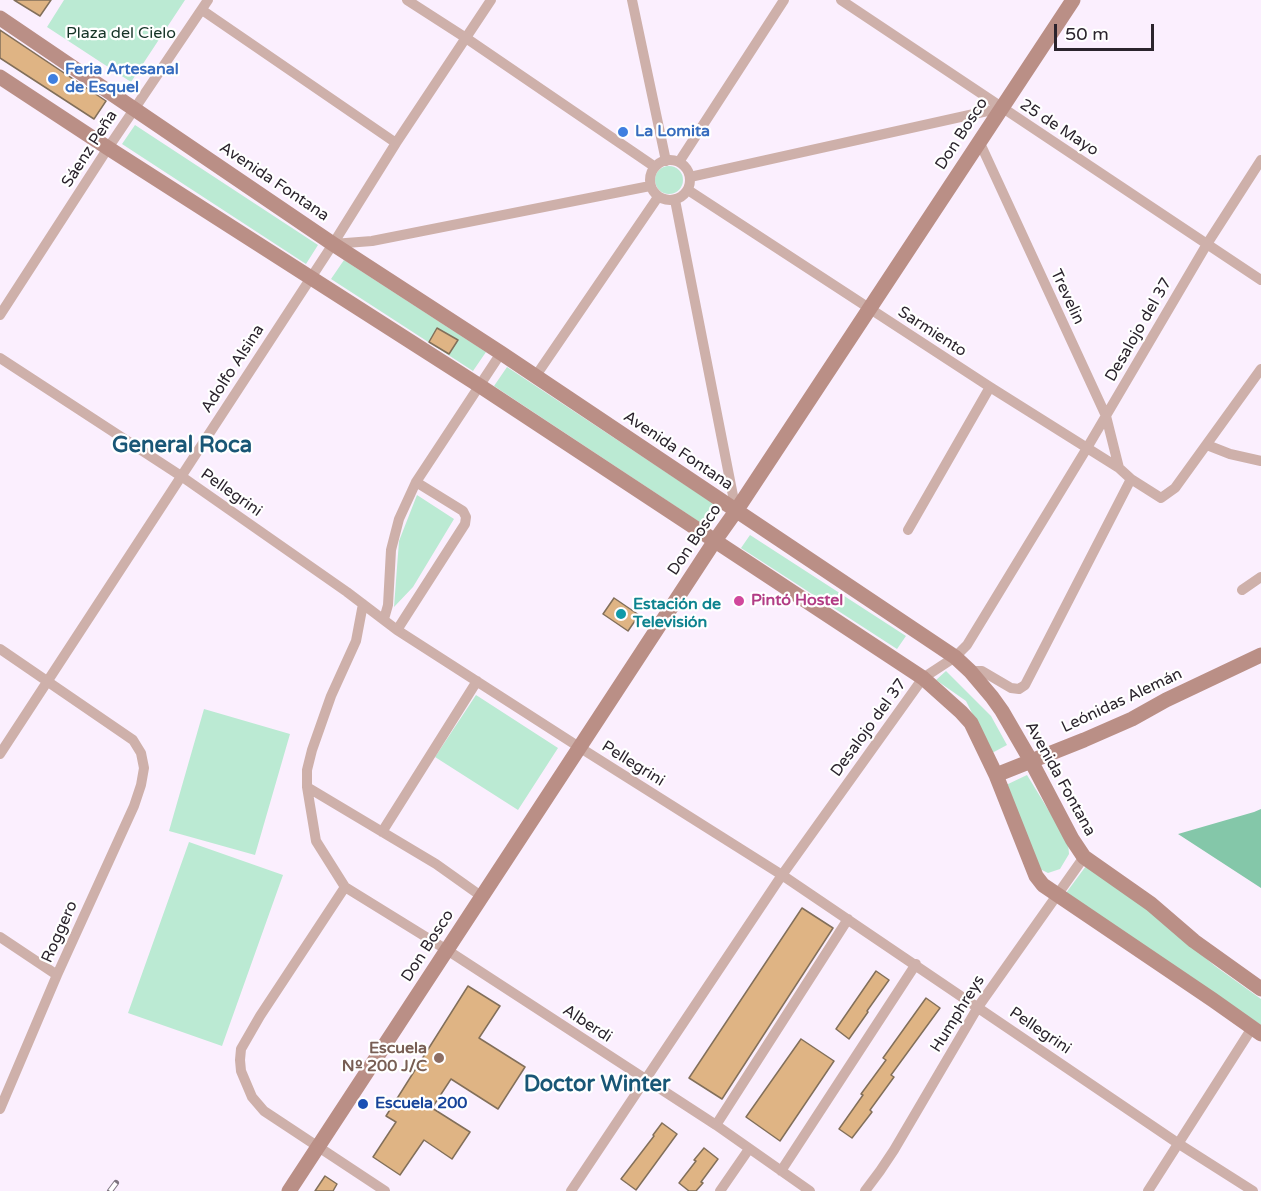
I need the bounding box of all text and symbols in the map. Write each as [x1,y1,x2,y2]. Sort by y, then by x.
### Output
scale bar [1057,12,1158,50]
text: 50 m [1065,23,1109,45]
park label: Plaza del Cielo [66,24,176,44]
place label: Feria Artesanal de Esquel [65,60,179,98]
marker: Feria Artesanal de Esquel [46,72,60,86]
street label: Don Bosco [932,94,992,174]
street label: 25 de Mayo [1016,95,1102,161]
street label: Sáenz Peña [58,107,122,191]
place label: La Lomita [635,122,710,142]
marker: La Lomita [616,125,630,139]
street label: Avenida Fontana [216,138,332,226]
street label: Trevelin [1046,266,1088,328]
street label: Desalojo del 37 [1102,275,1176,385]
street label: Sarmiento [894,303,970,361]
street label: Adolfo Alsina [197,321,269,417]
street label: Avenida Fontana [620,407,736,495]
district label: General Roca [112,433,252,459]
street label: Pellegrini [197,465,265,521]
street label: Don Bosco [664,501,726,579]
place label: Pintó Hostel [751,591,843,611]
marker: Pintó Hostel [732,594,746,608]
place label: Estación de Televisión [633,595,721,633]
marker: Estación de Televisión [614,607,628,621]
street label: Leónidas Alemán [1059,665,1185,737]
street label: Desalojo del 37 [827,675,911,781]
street label: Avenida Fontana [1021,718,1099,840]
street label: Pellegrini [598,737,668,791]
street label: Roggero [38,898,82,966]
street label: Don Bosco [398,906,458,986]
street label: Humphreys [927,972,989,1056]
street label: Alberdi [559,1001,615,1047]
street label: Pellegrini [1005,1003,1075,1059]
place label: Escuela Nº 200 J/C [342,1039,427,1077]
marker: Escuela Nº 200 J/C [432,1051,446,1065]
district label: Doctor Winter [524,1072,670,1098]
place label: Escuela 200 [375,1094,467,1114]
marker: Escuela 200 [356,1097,370,1111]

